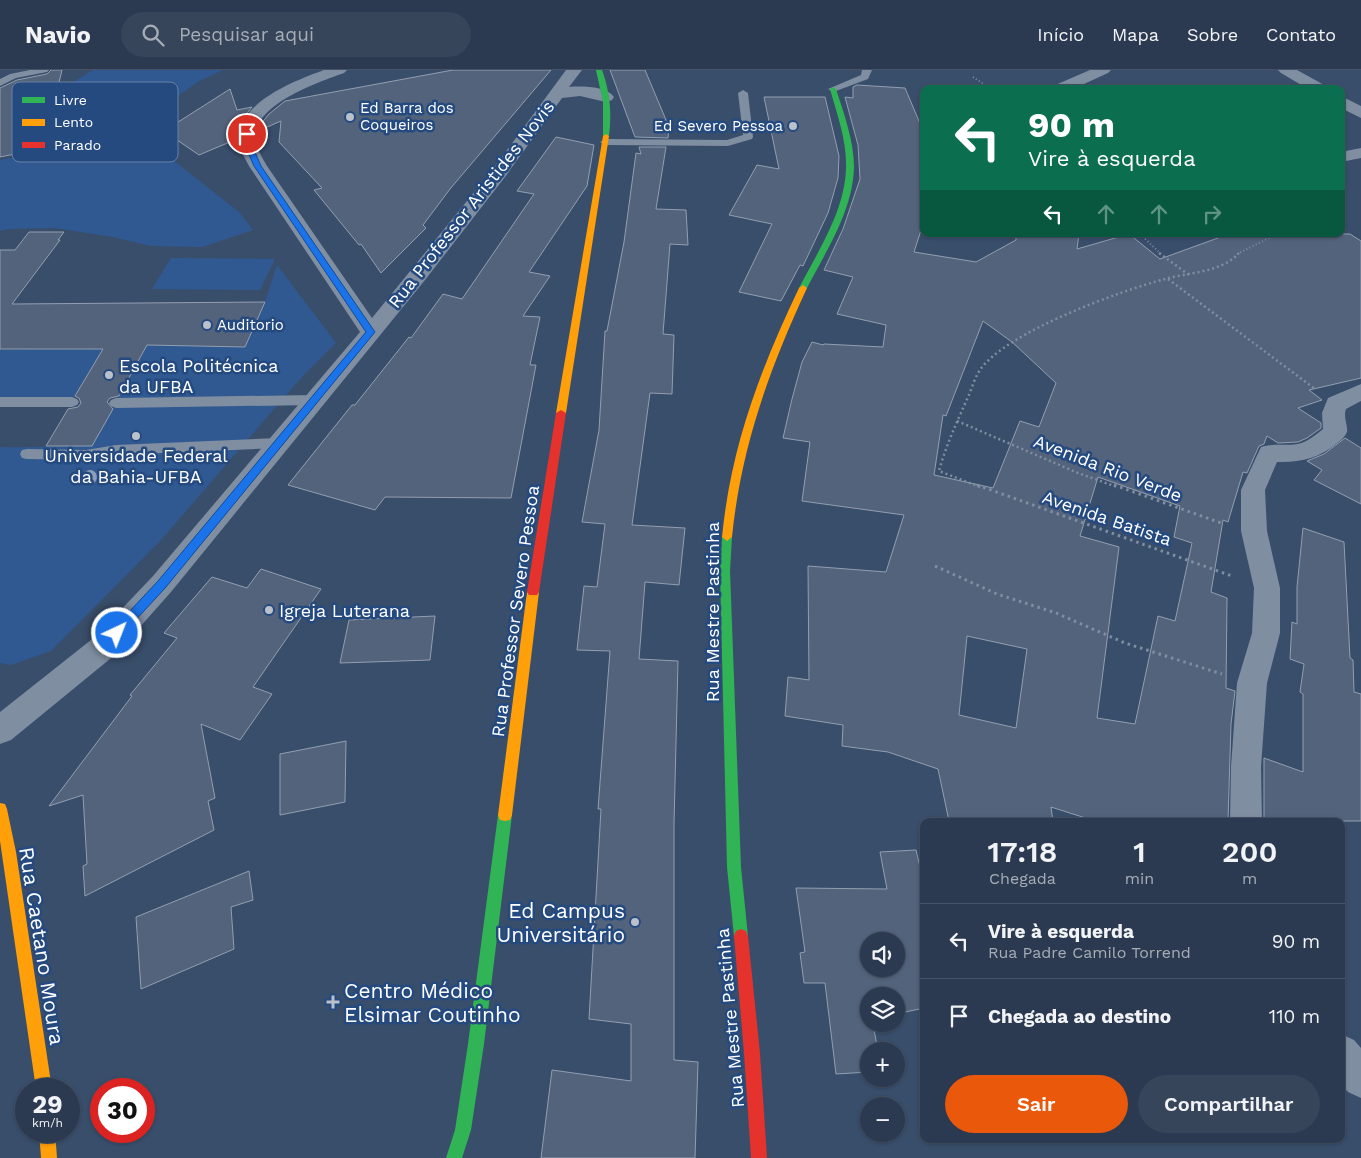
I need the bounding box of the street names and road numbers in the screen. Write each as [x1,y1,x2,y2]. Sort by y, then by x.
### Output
street label: Rua Professor Aristides Novis [383,96,559,312]
street label: Avenida Rio Verde [1031,430,1185,506]
street label: Rua Professor Severo Pessoa [487,484,543,738]
street label: Avenida Batista [1040,486,1174,550]
street label: Rua Mestre Pastinha [702,522,723,702]
street label: Rua Caetano Moura [14,845,70,1047]
street label: Rua Mestre Pastinha [712,927,748,1109]

